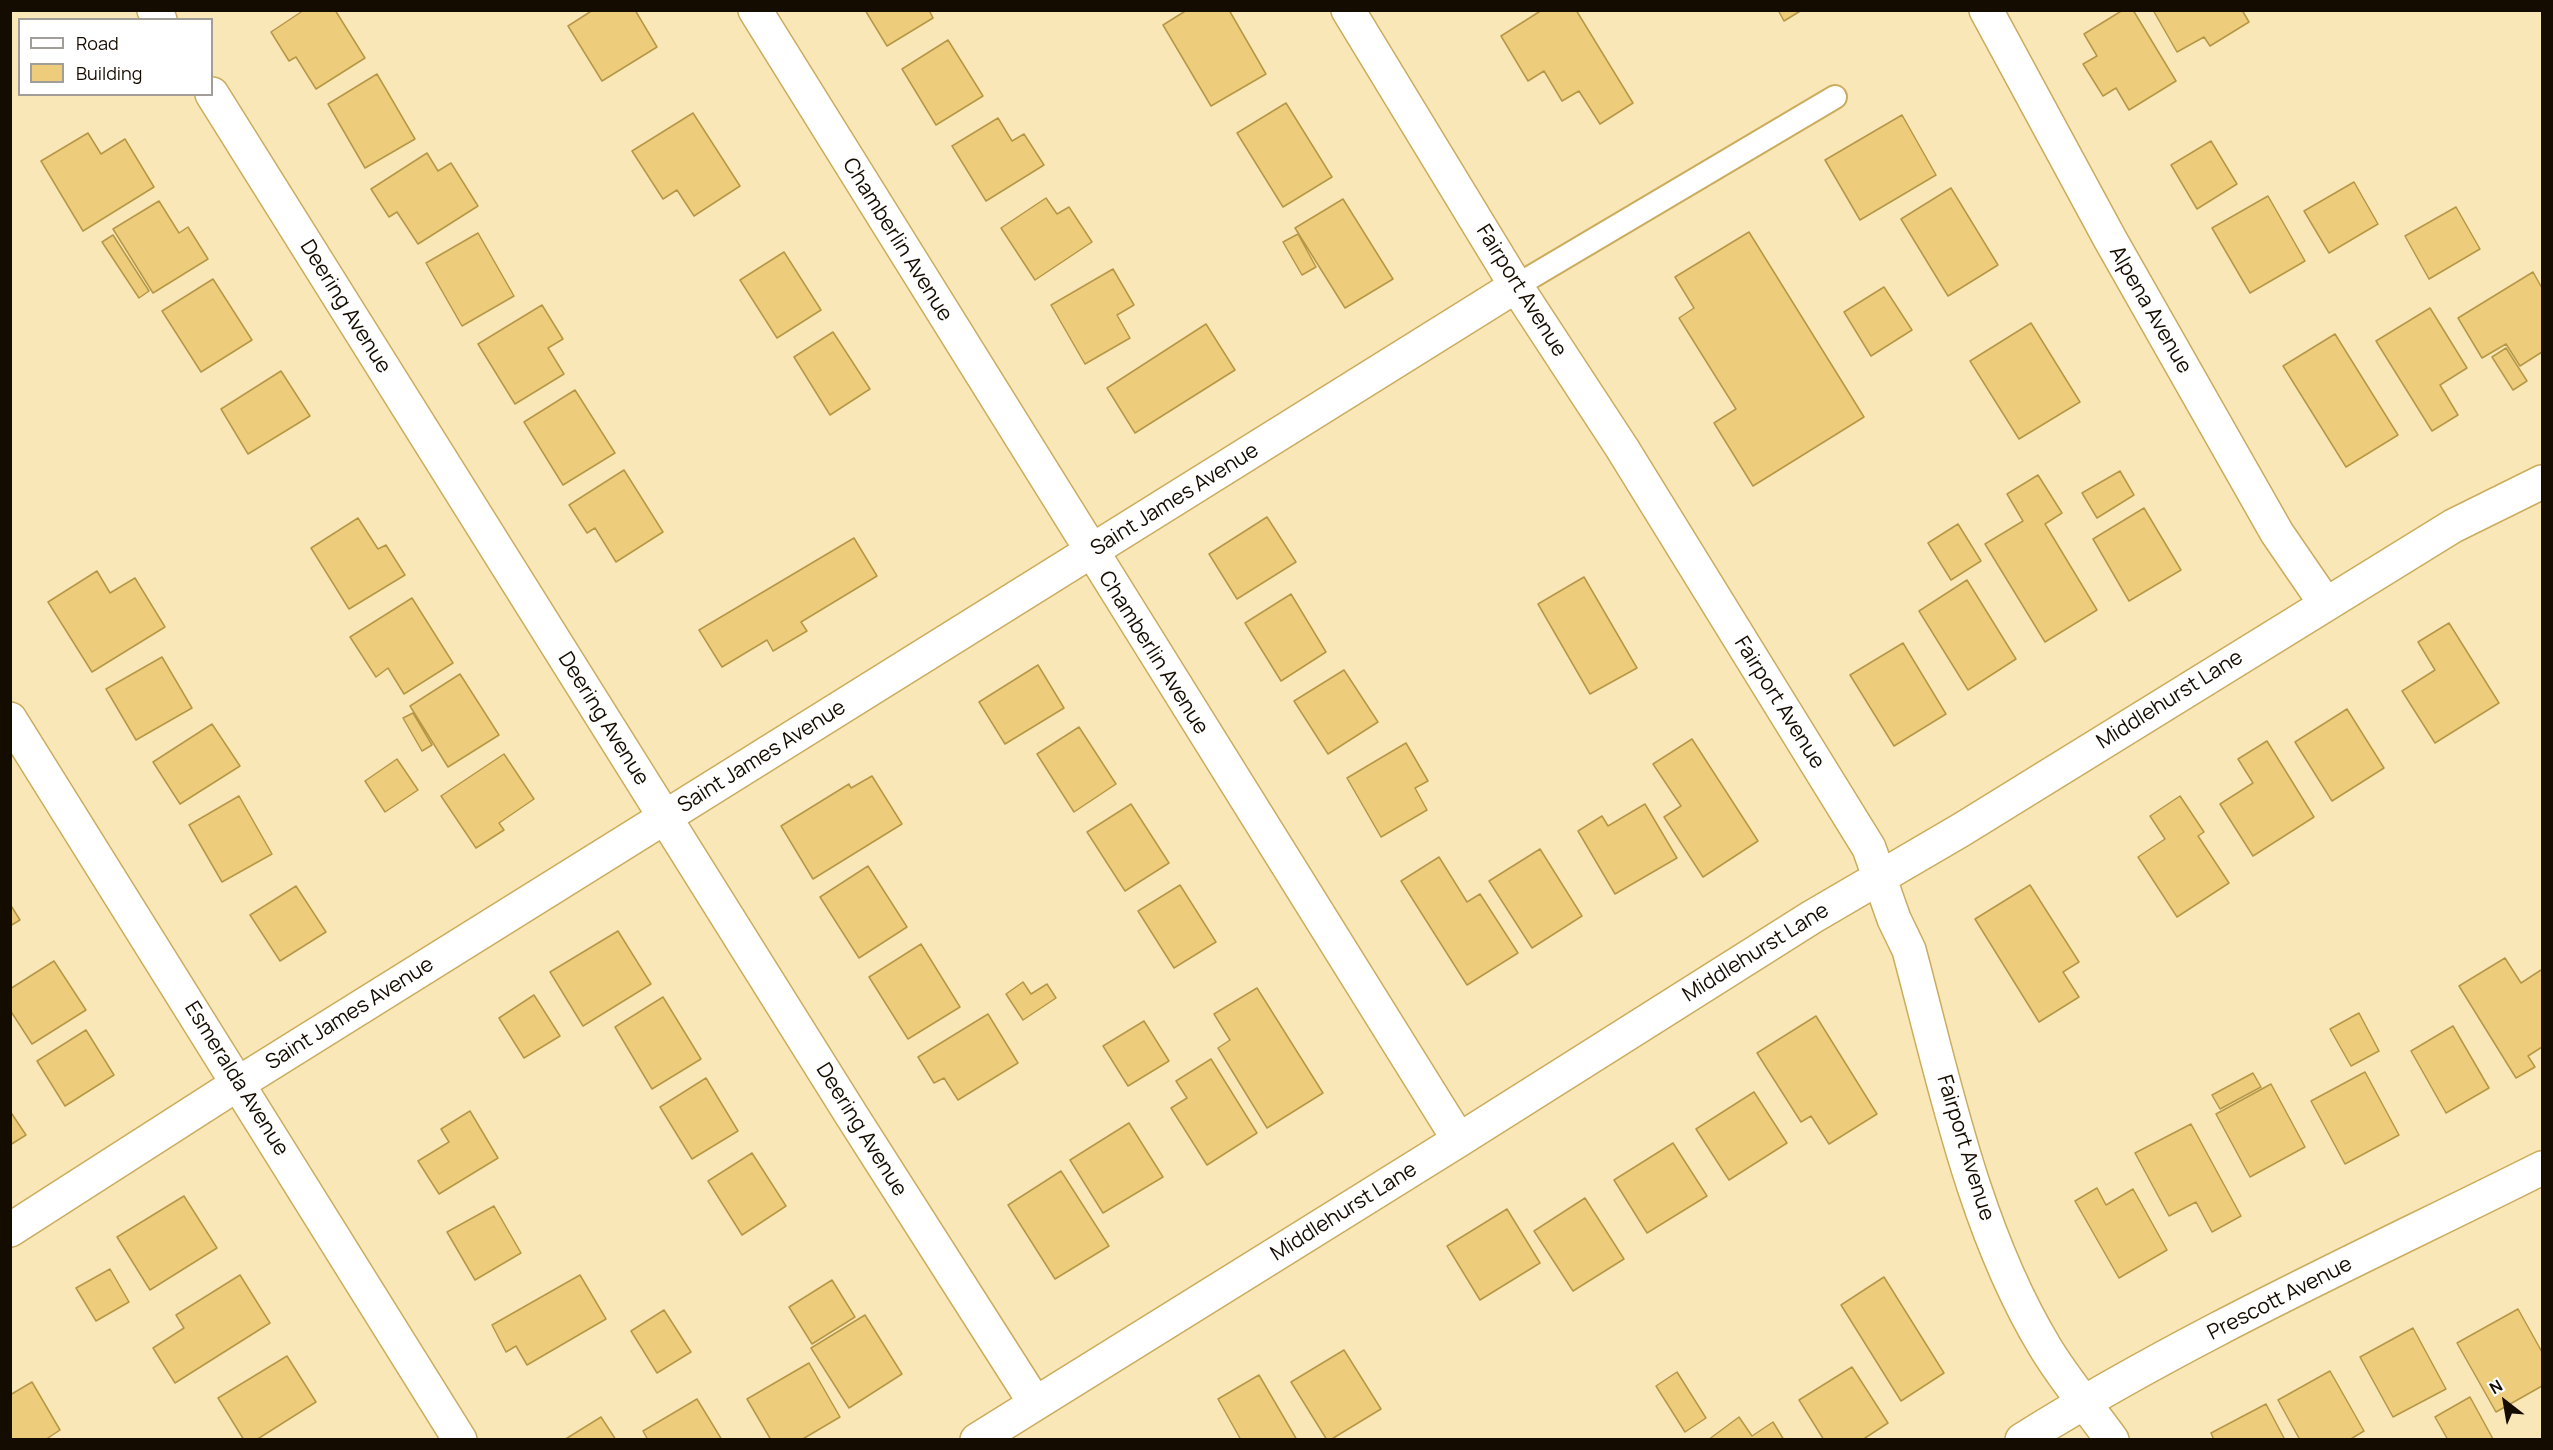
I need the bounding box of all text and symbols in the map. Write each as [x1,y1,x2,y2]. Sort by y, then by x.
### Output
legend [18,18,213,96]
text: Road [76,31,119,55]
text: Building [76,61,142,85]
street label: Chamberlin Avenue [837,154,957,326]
street label: Fairport Avenue [1470,220,1572,362]
street label: Deering Avenue [294,236,396,378]
street label: Alpena Avenue [2103,242,2197,378]
street label: Saint James Avenue [1086,438,1264,562]
street label: Chamberlin Avenue [1093,567,1213,739]
street label: Fairport Avenue [1728,632,1830,774]
street label: Middlehurst Lane [2092,645,2248,755]
street label: Deering Avenue [552,648,654,790]
street label: Saint James Avenue [673,695,851,819]
street label: Middlehurst Lane [1678,898,1834,1008]
street label: Saint James Avenue [261,952,439,1076]
street label: Esmeralda Avenue [178,997,294,1161]
street label: Deering Avenue [810,1059,912,1201]
street label: Fairport Avenue [1931,1072,1999,1224]
street label: Middlehurst Lane [1266,1157,1422,1267]
street label: Prescott Avenue [2204,1252,2356,1346]
north arrow [2475,1372,2535,1432]
text: N [2485,1374,2506,1399]

